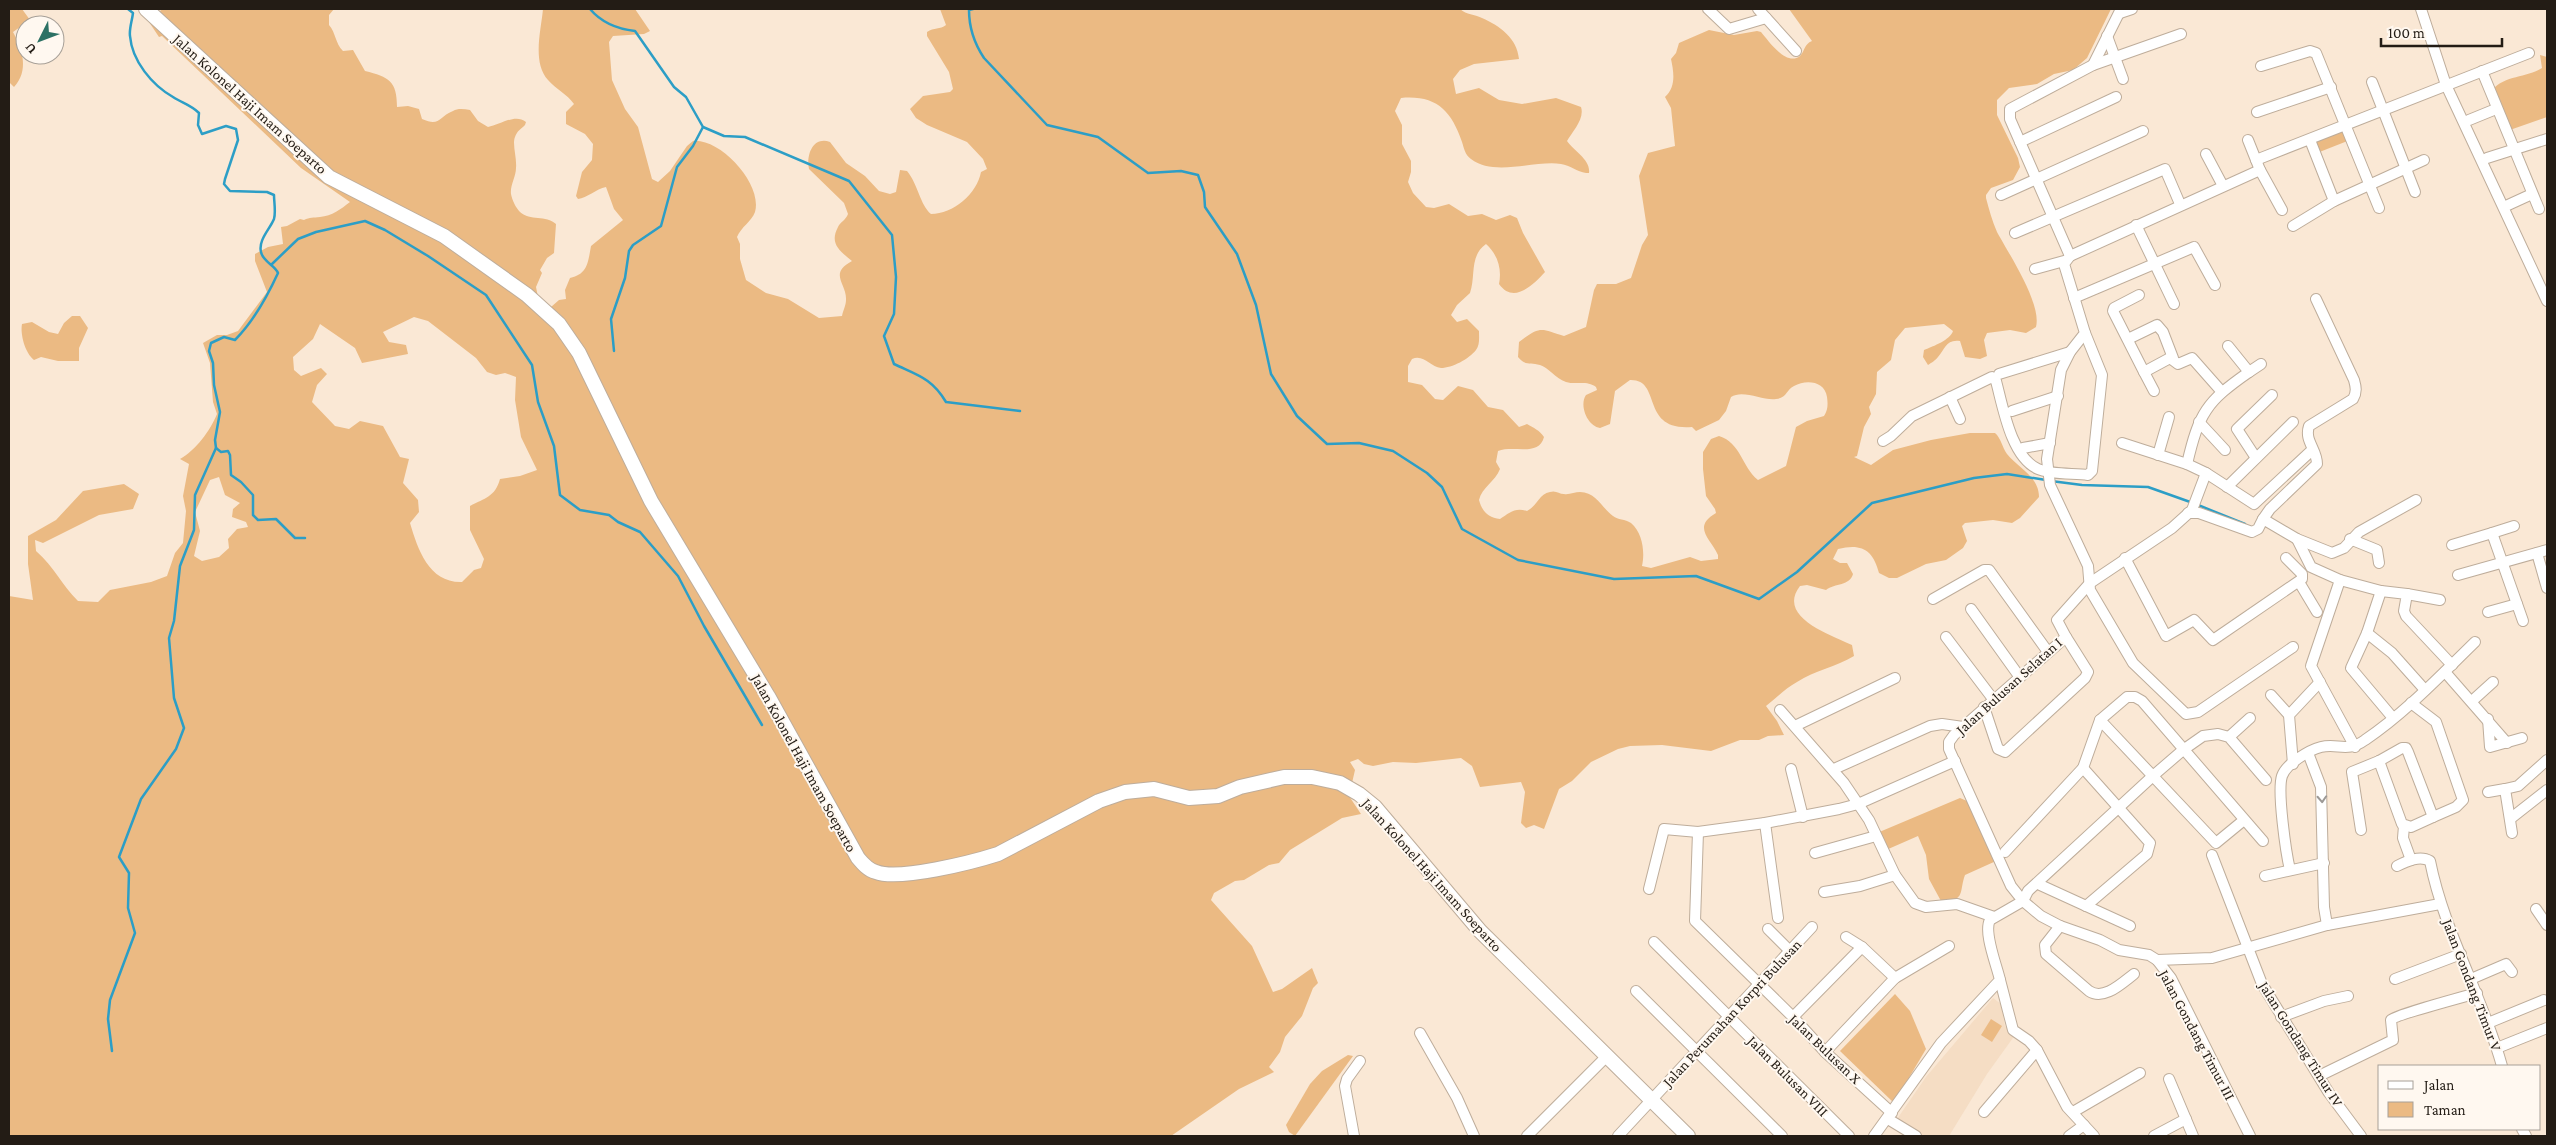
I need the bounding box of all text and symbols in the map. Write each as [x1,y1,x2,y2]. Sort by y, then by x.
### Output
north arrow [15,15,65,65]
scale bar [2381,15,2502,47]
text: 100 m [2388,25,2425,41]
street label: Jalan Kolonel Haji Imam Soeparto [168,30,330,178]
text: U [21,39,39,58]
street label: Jalan Bulusan Selatan I [1951,634,2066,740]
street label: Jalan Kolonel Haji Imam Soeparto [746,670,860,855]
street label: Jalan Kolonel Haji Imam Soeparto [1357,794,1505,956]
one-way arrow [2316,796,2327,804]
street label: Jalan Gondang Timur V [2438,915,2505,1054]
street label: Jalan Perumahan Korpri Bulusan [1658,936,1805,1092]
street label: Jalan Gondang Timur III [2154,965,2238,1103]
street label: Jalan Gondang Timur IV [2254,977,2346,1110]
street label: Jalan Bulusan X [1784,1009,1864,1088]
street label: Jalan Bulusan VIII [1742,1031,1832,1120]
legend [2378,1065,2541,1130]
text: Jalan [2422,1077,2454,1094]
text: Taman [2424,1102,2466,1118]

